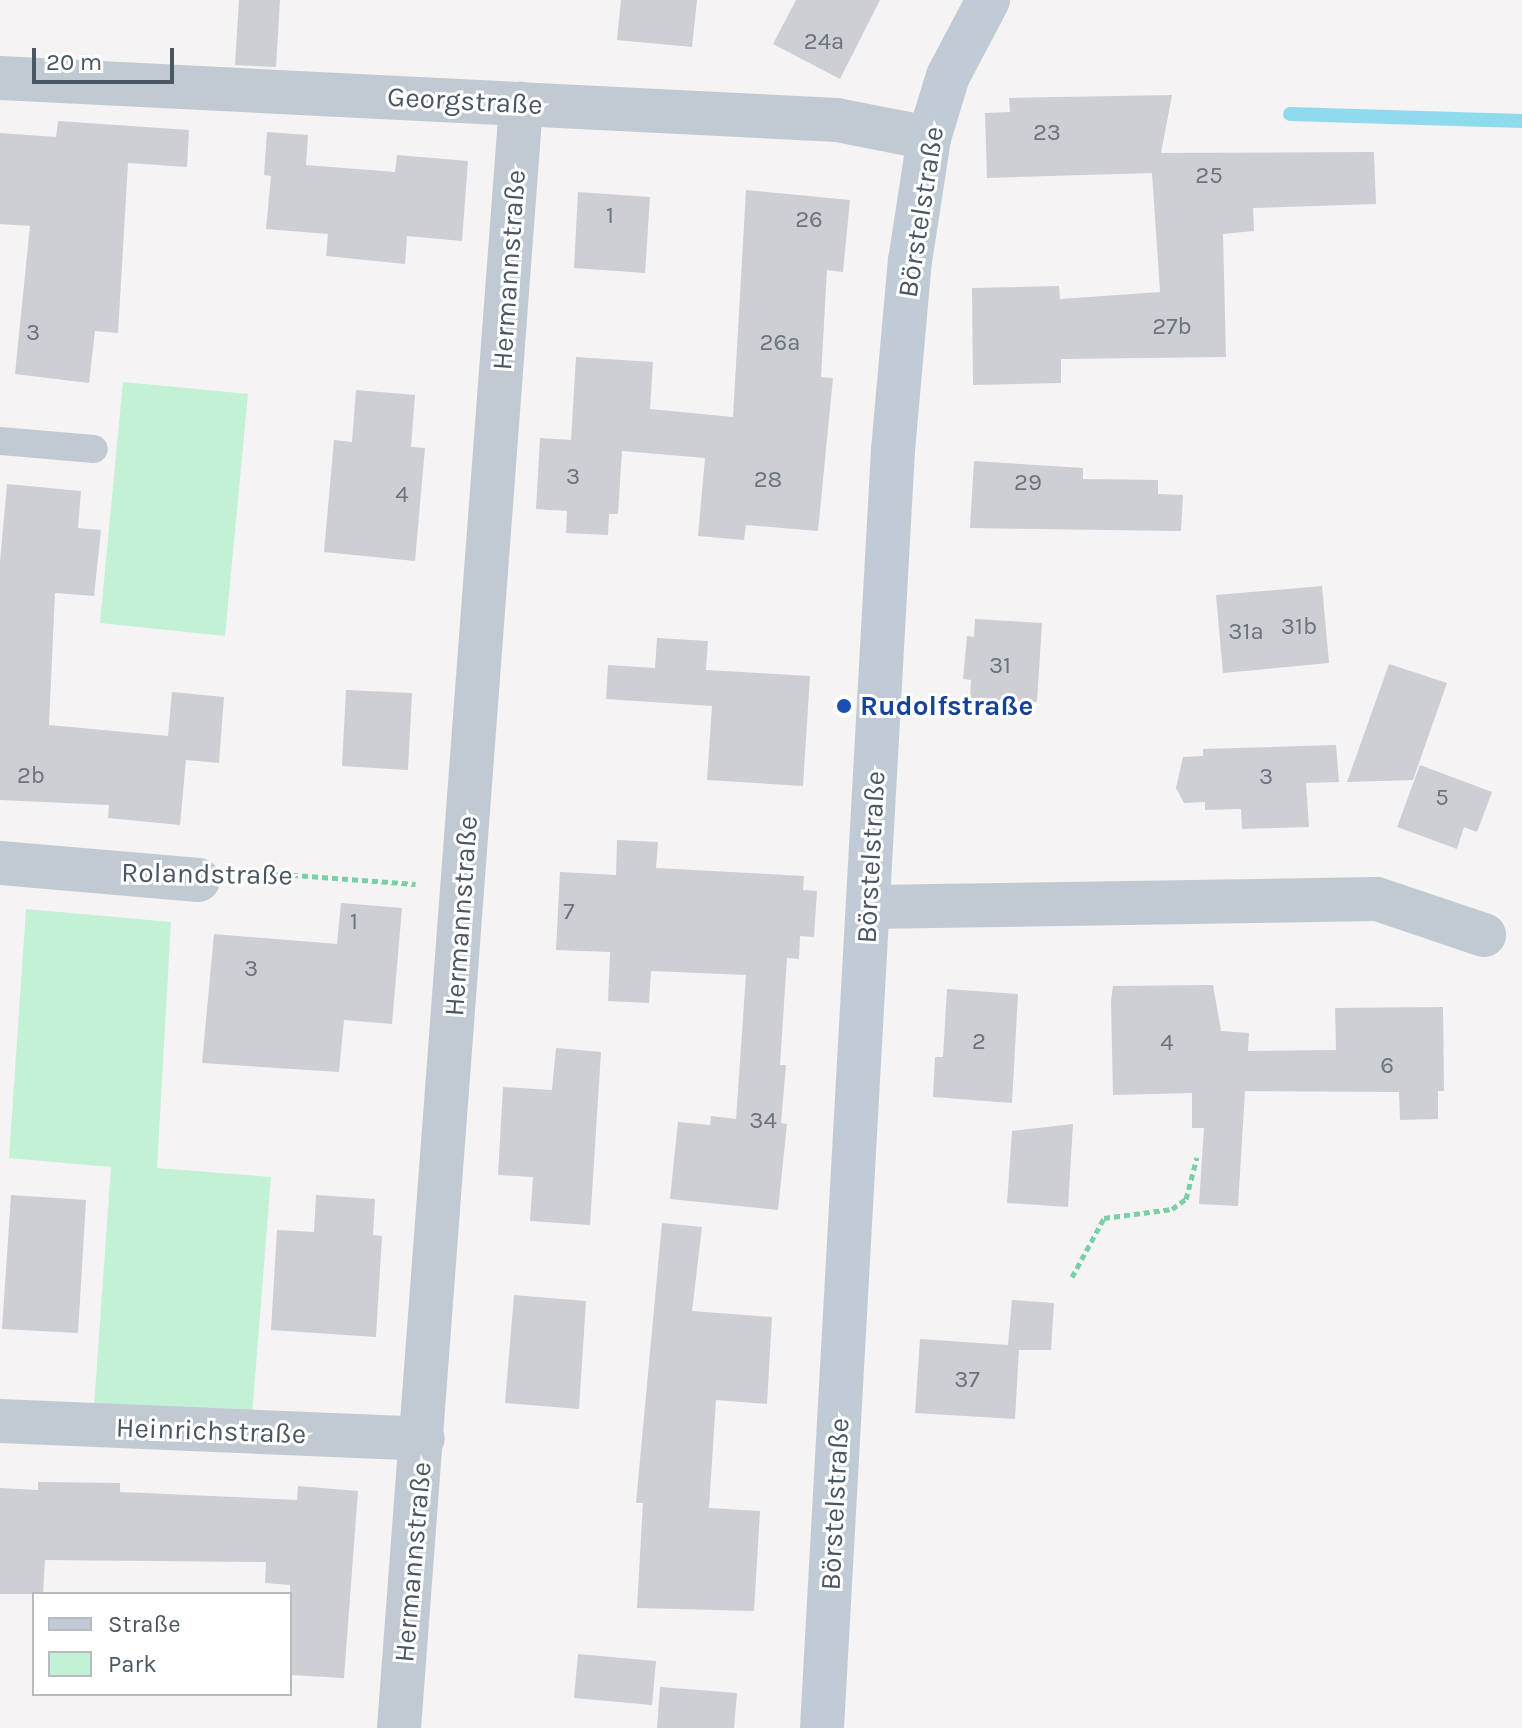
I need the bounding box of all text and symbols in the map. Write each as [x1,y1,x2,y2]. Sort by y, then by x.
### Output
house number: 24a [804,28,844,56]
scale bar [36,32,178,82]
text: 20 m [46,48,102,76]
street label: Georgstraße [386,80,544,122]
house number: 23 [1033,119,1061,147]
street label: Börstelstraße [891,124,951,300]
house number: 25 [1195,162,1223,190]
street label: Hermannstraße [485,169,533,371]
house number: 1 [606,202,614,230]
house number: 26 [795,206,823,234]
house number: 27b [1152,313,1192,341]
house number: 3 [26,319,40,347]
house number: 26a [760,329,800,357]
house number: 3 [566,463,580,491]
house number: 28 [754,466,782,494]
house number: 29 [1014,469,1042,497]
house number: 4 [395,481,409,509]
house number: 31b [1281,613,1317,641]
house number: 31a [1228,618,1264,646]
house number: 31 [989,652,1011,680]
place label: Rudolfstraße [860,689,1033,723]
marker: Rudolfstraße [835,697,853,715]
house number: 2b [17,762,45,790]
house number: 3 [1259,763,1273,791]
street label: Börstelstraße [850,770,892,944]
house number: 5 [1435,784,1449,812]
street label: Hermannstraße [437,815,485,1017]
street label: Rolandstraße [121,856,293,892]
house number: 7 [563,898,575,926]
house number: 1 [350,908,358,936]
house number: 3 [244,955,258,983]
house number: 2 [972,1028,986,1056]
house number: 4 [1160,1029,1174,1057]
house number: 6 [1380,1052,1394,1080]
house number: 34 [749,1107,777,1135]
house number: 37 [954,1366,980,1394]
street label: Heinrichstraße [115,1411,307,1451]
street label: Börstelstraße [814,1417,856,1591]
street label: Hermannstraße [388,1460,438,1664]
legend [32,1592,292,1696]
text: Straße [108,1610,180,1638]
text: Park [108,1650,157,1678]

